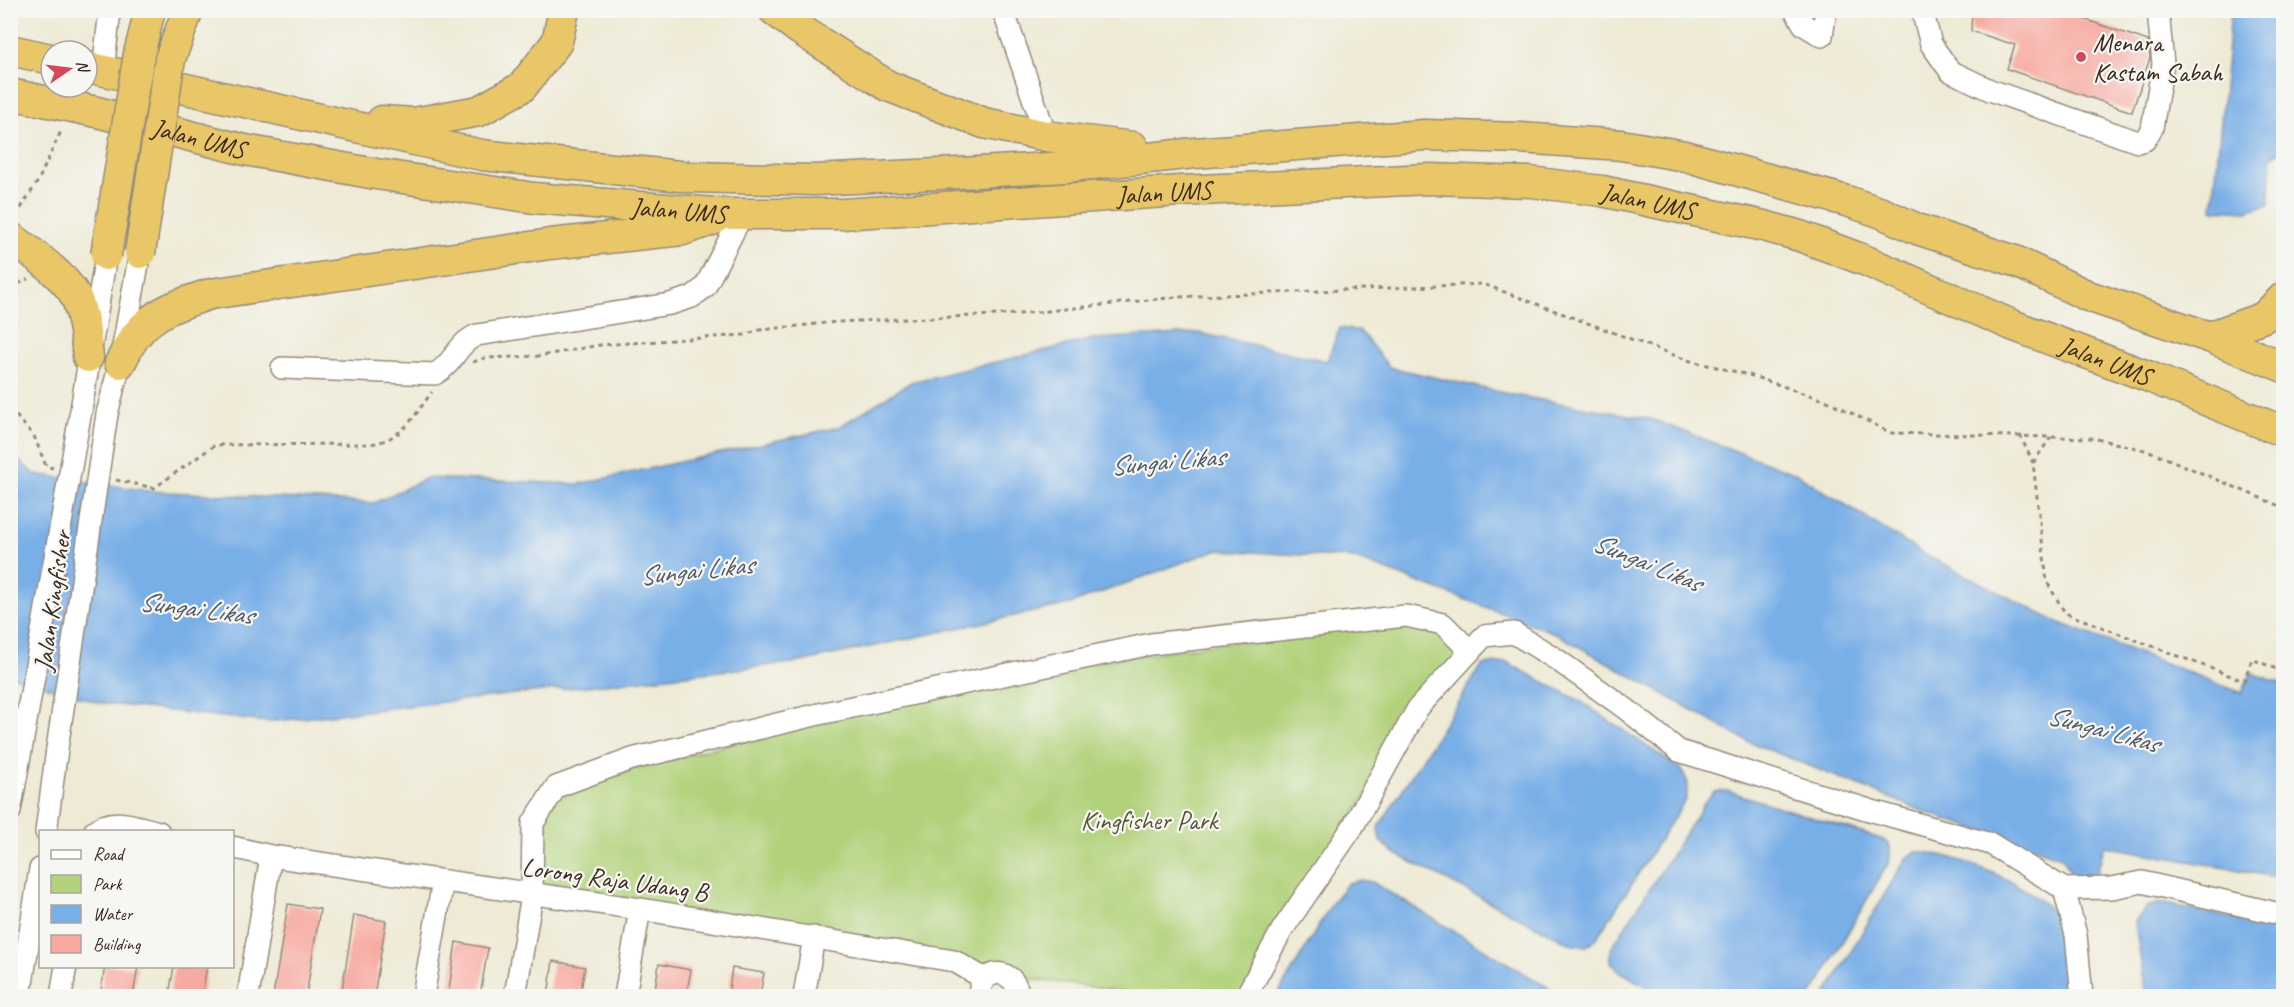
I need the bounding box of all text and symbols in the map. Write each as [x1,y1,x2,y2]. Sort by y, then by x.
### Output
place label: Menara Kastam Sabah [2093,26,2224,89]
north arrow [39,39,99,99]
marker: Menara Kastam Sabah [2074,50,2088,64]
text: N [72,58,94,76]
street label: Jalan UMS [147,110,252,167]
street label: Jalan UMS [1113,173,1216,212]
street label: Jalan UMS [1596,175,1701,228]
street label: Jalan UMS [628,190,731,231]
street label: Jalan UMS [2053,328,2159,394]
water label: Sungai Likas [1109,439,1230,483]
water label: Sungai Likas [1588,525,1710,601]
street label: Jalan Kingfisher [26,526,79,675]
water label: Sungai Likas [638,547,759,593]
water label: Sungai Likas [138,584,259,632]
water label: Sungai Likas [2044,698,2167,761]
park label: Kingfisher Park [1081,804,1220,837]
legend [39,830,234,968]
text: Road [93,843,126,865]
street label: Lorong Raja Udang B [520,850,711,909]
text: Park [93,873,123,895]
text: Water [93,903,134,925]
text: Building [93,933,142,955]

